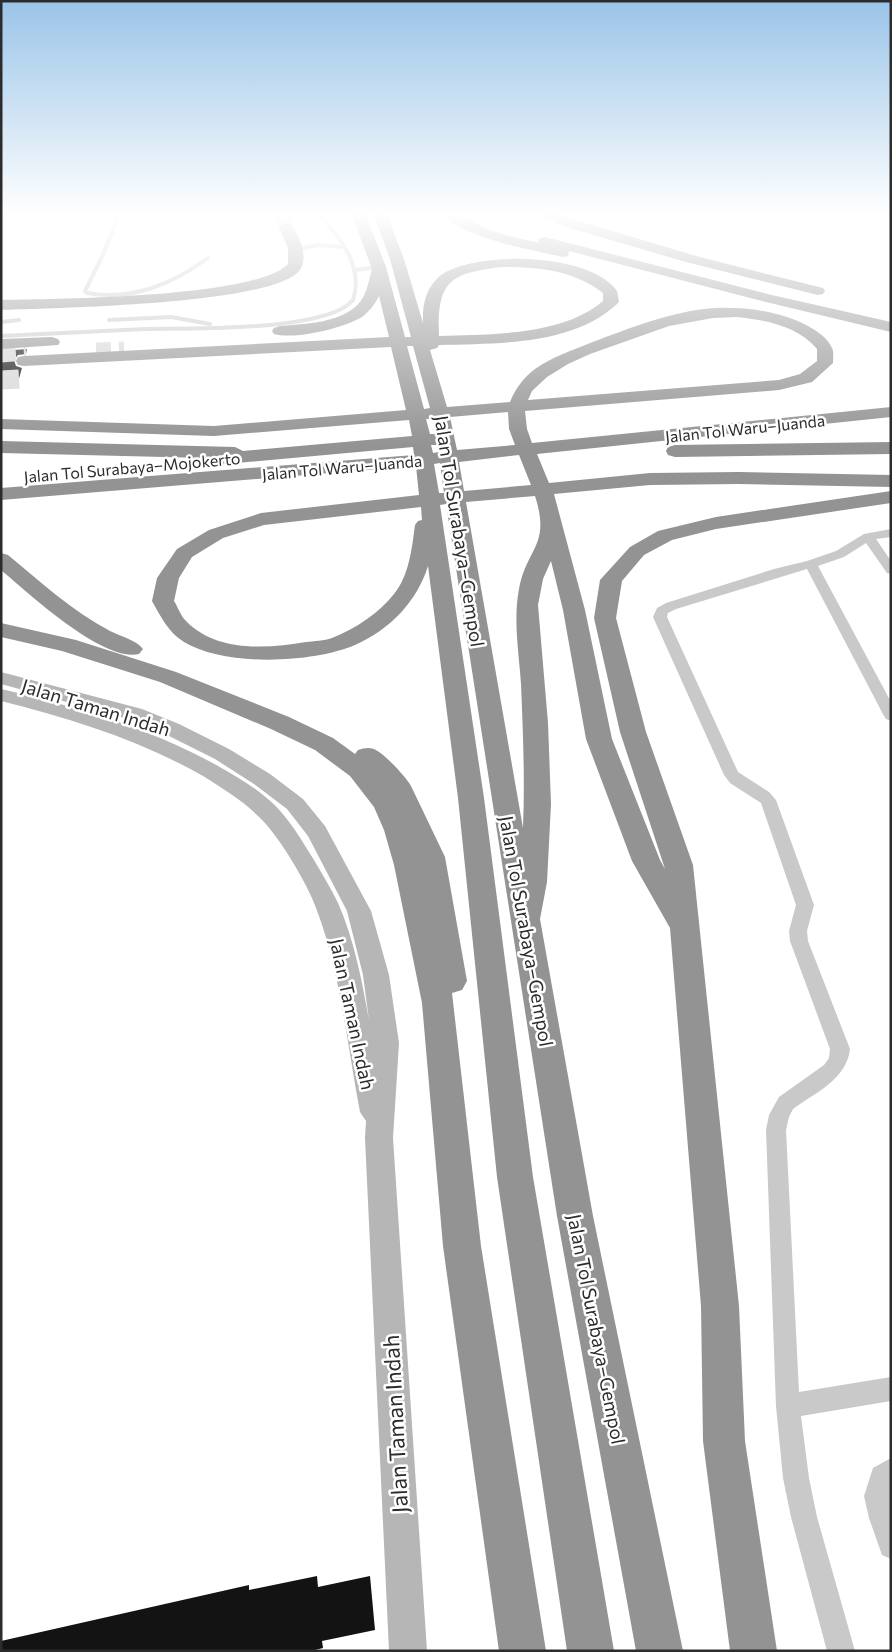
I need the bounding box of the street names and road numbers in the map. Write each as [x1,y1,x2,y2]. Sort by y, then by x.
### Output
street label: Jalan Tol Waru–Juanda [664,410,826,446]
street label: Jalan Tol Surabaya–Gempol [430,414,490,648]
street label: Jalan Tol Surabaya–Mojokerto [23,448,241,486]
street label: Jalan Tol Waru–Juanda [261,451,423,483]
street label: Jalan Taman Indah [19,673,173,741]
street label: Jalan Tol Surabaya–Gempol [495,814,559,1048]
street label: Jalan Taman Indah [326,936,380,1092]
street label: Jalan Tol Surabaya–Gempol [563,1212,631,1446]
street label: Jalan Taman Indah [377,1334,413,1514]

